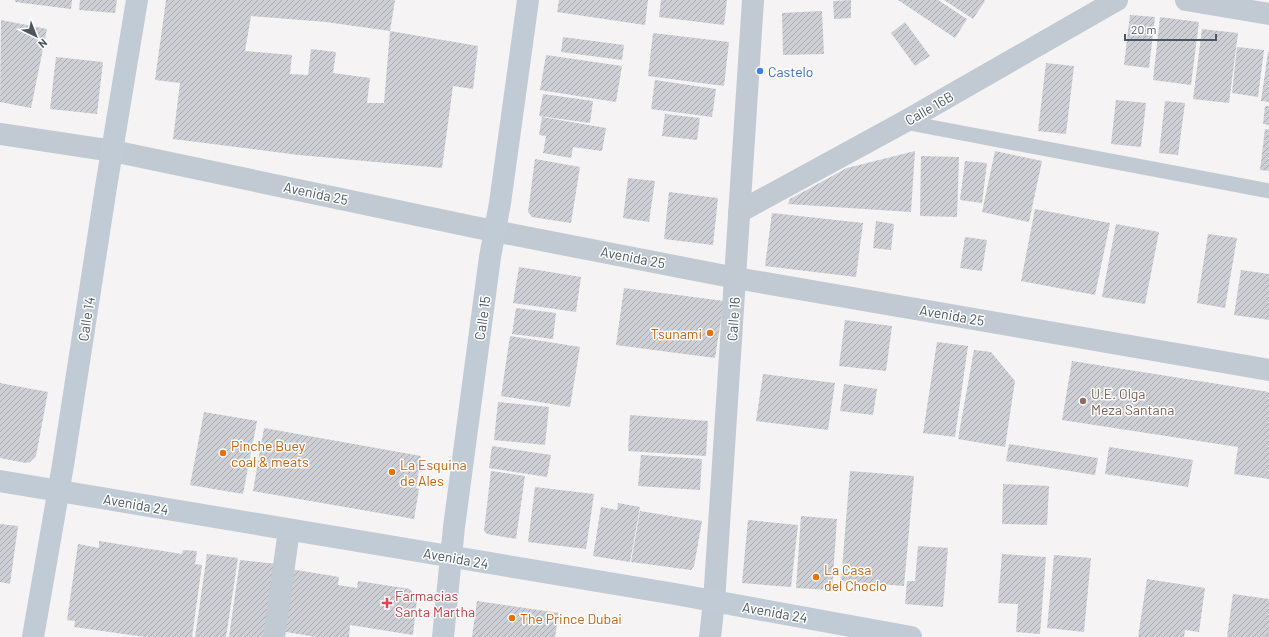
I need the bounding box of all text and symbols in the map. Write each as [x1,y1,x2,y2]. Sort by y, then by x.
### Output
north arrow [16,16,56,56]
scale bar [1125,16,1216,42]
text: 20 m [1131,22,1157,36]
text: N [36,36,50,51]
place label: Castelo [768,63,813,80]
marker: Castelo [755,66,765,76]
street label: Calle 16B [902,87,956,129]
street label: Avenida 25 [282,178,350,208]
street label: Avenida 25 [599,242,667,272]
street label: Calle 15 [470,295,494,341]
street label: Calle 14 [74,296,98,342]
street label: Calle 16 [723,296,743,342]
street label: Avenida 25 [918,301,986,329]
place label: Tsunami [651,325,702,342]
marker: Tsunami [705,328,715,338]
place label: U.E. Olga Meza Santana [1091,385,1174,418]
marker: U.E. Olga Meza Santana [1078,396,1088,406]
place label: Pinche Buey coal & meats [231,437,309,470]
marker: Pinche Buey coal & meats [218,448,228,458]
place label: La Esquina de Ales [400,456,467,489]
marker: La Esquina de Ales [387,467,397,477]
street label: Avenida 24 [102,490,170,518]
street label: Avenida 24 [422,544,490,572]
place label: La Casa del Choclo [824,561,887,594]
marker: La Casa del Choclo [811,572,821,582]
place label: Farmacias Santa Martha [395,587,475,620]
marker: Farmacias Santa Martha [382,598,392,608]
street label: Avenida 24 [741,598,809,626]
place label: The Prince Dubai [520,610,622,627]
marker: The Prince Dubai [507,613,517,623]

